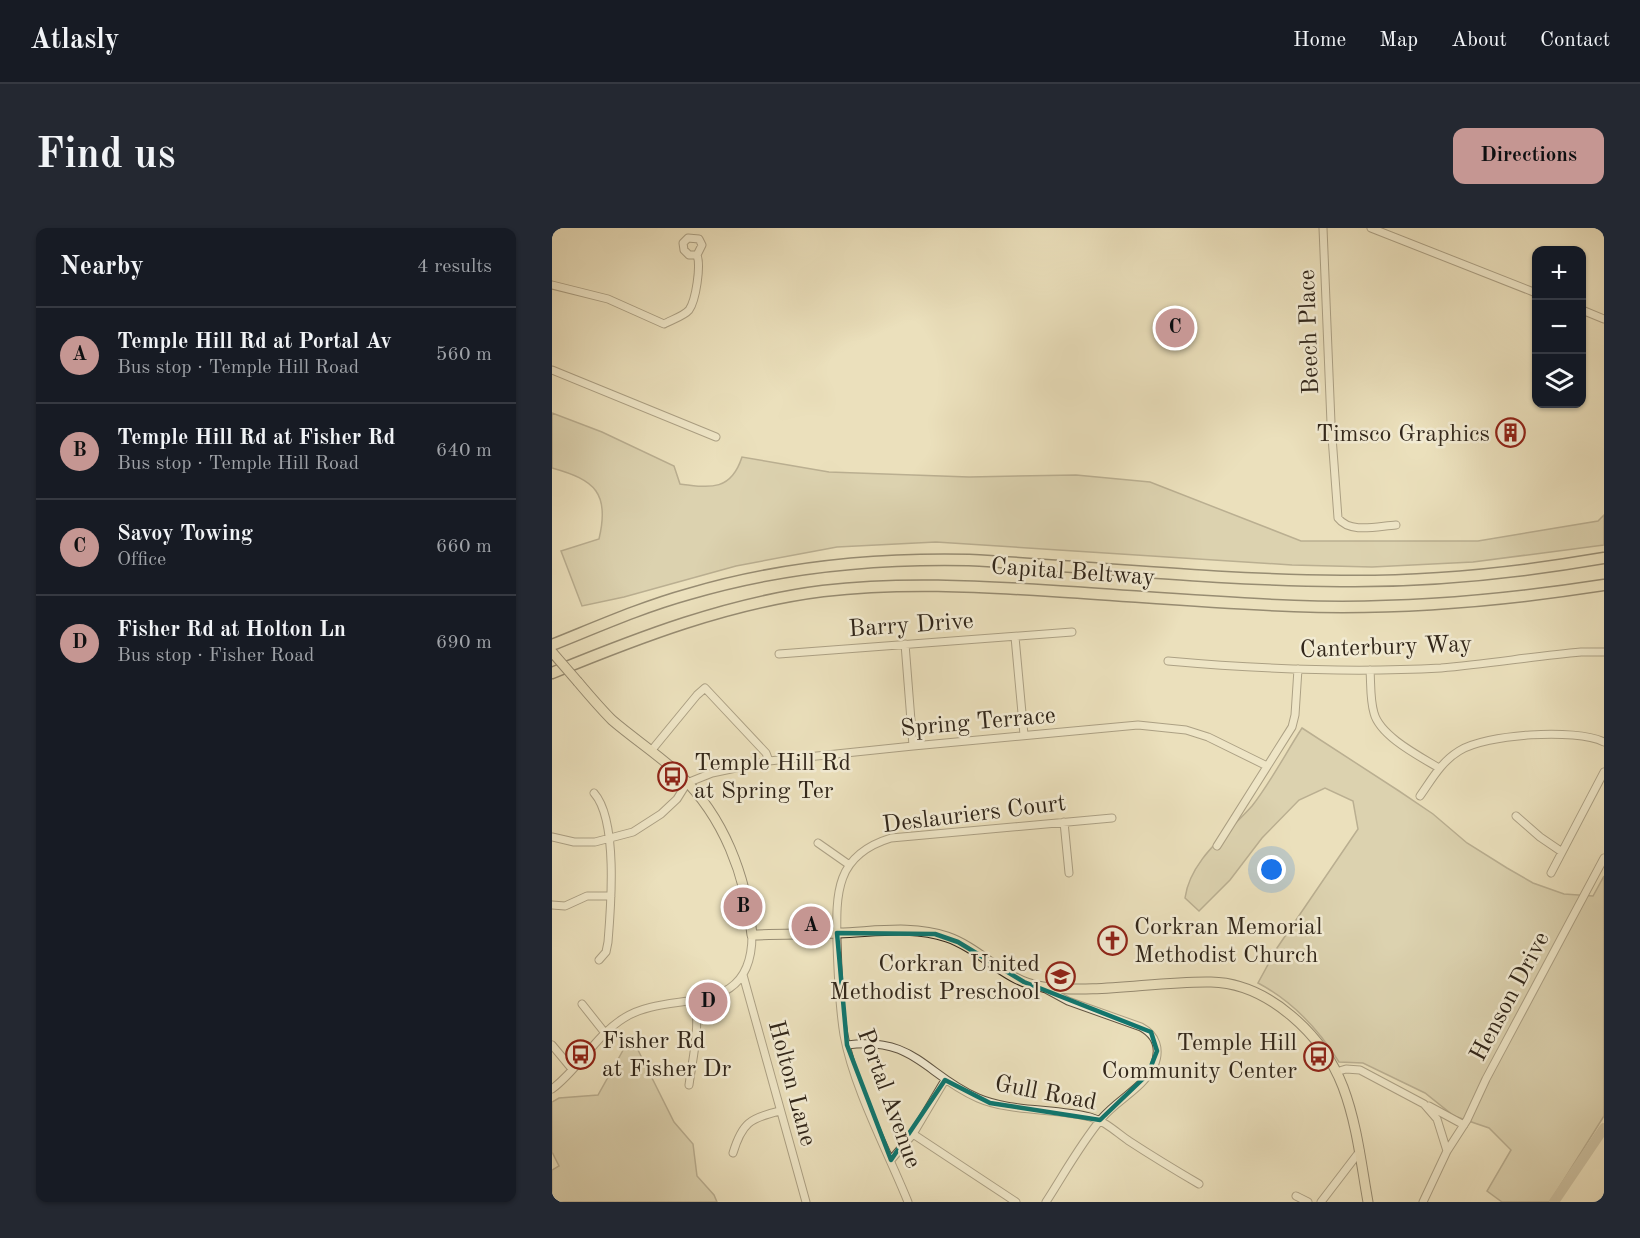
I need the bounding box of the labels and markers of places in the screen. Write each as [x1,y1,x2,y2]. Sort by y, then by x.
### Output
pin: C [1156,306,1194,350]
building icon: Timsco Graphics [1495,417,1527,449]
place label: Timsco Graphics [1316,423,1490,447]
place label: Temple Hill Rd at Spring Ter [694,752,851,804]
bus stop icon: Temple Hill Rd at Spring Ter [657,760,689,792]
pin: B [724,884,762,930]
pin: A [792,904,830,948]
place label: Corkran Memorial Methodist Church [1134,916,1322,968]
church icon: Corkran Memorial Methodist Church [1097,924,1129,956]
place label: Corkran United Methodist Preschool [830,953,1040,1005]
school or university icon: Corkran United Methodist Preschool [1045,961,1077,993]
pin: D [688,980,728,1024]
place label: Fisher Rd at Fisher Dr [602,1030,731,1082]
place label: Temple Hill Community Center [1101,1032,1297,1084]
bus stop icon: Fisher Rd at Fisher Dr [565,1038,597,1070]
bus stop icon: Temple Hill Community Center [1302,1040,1334,1072]

